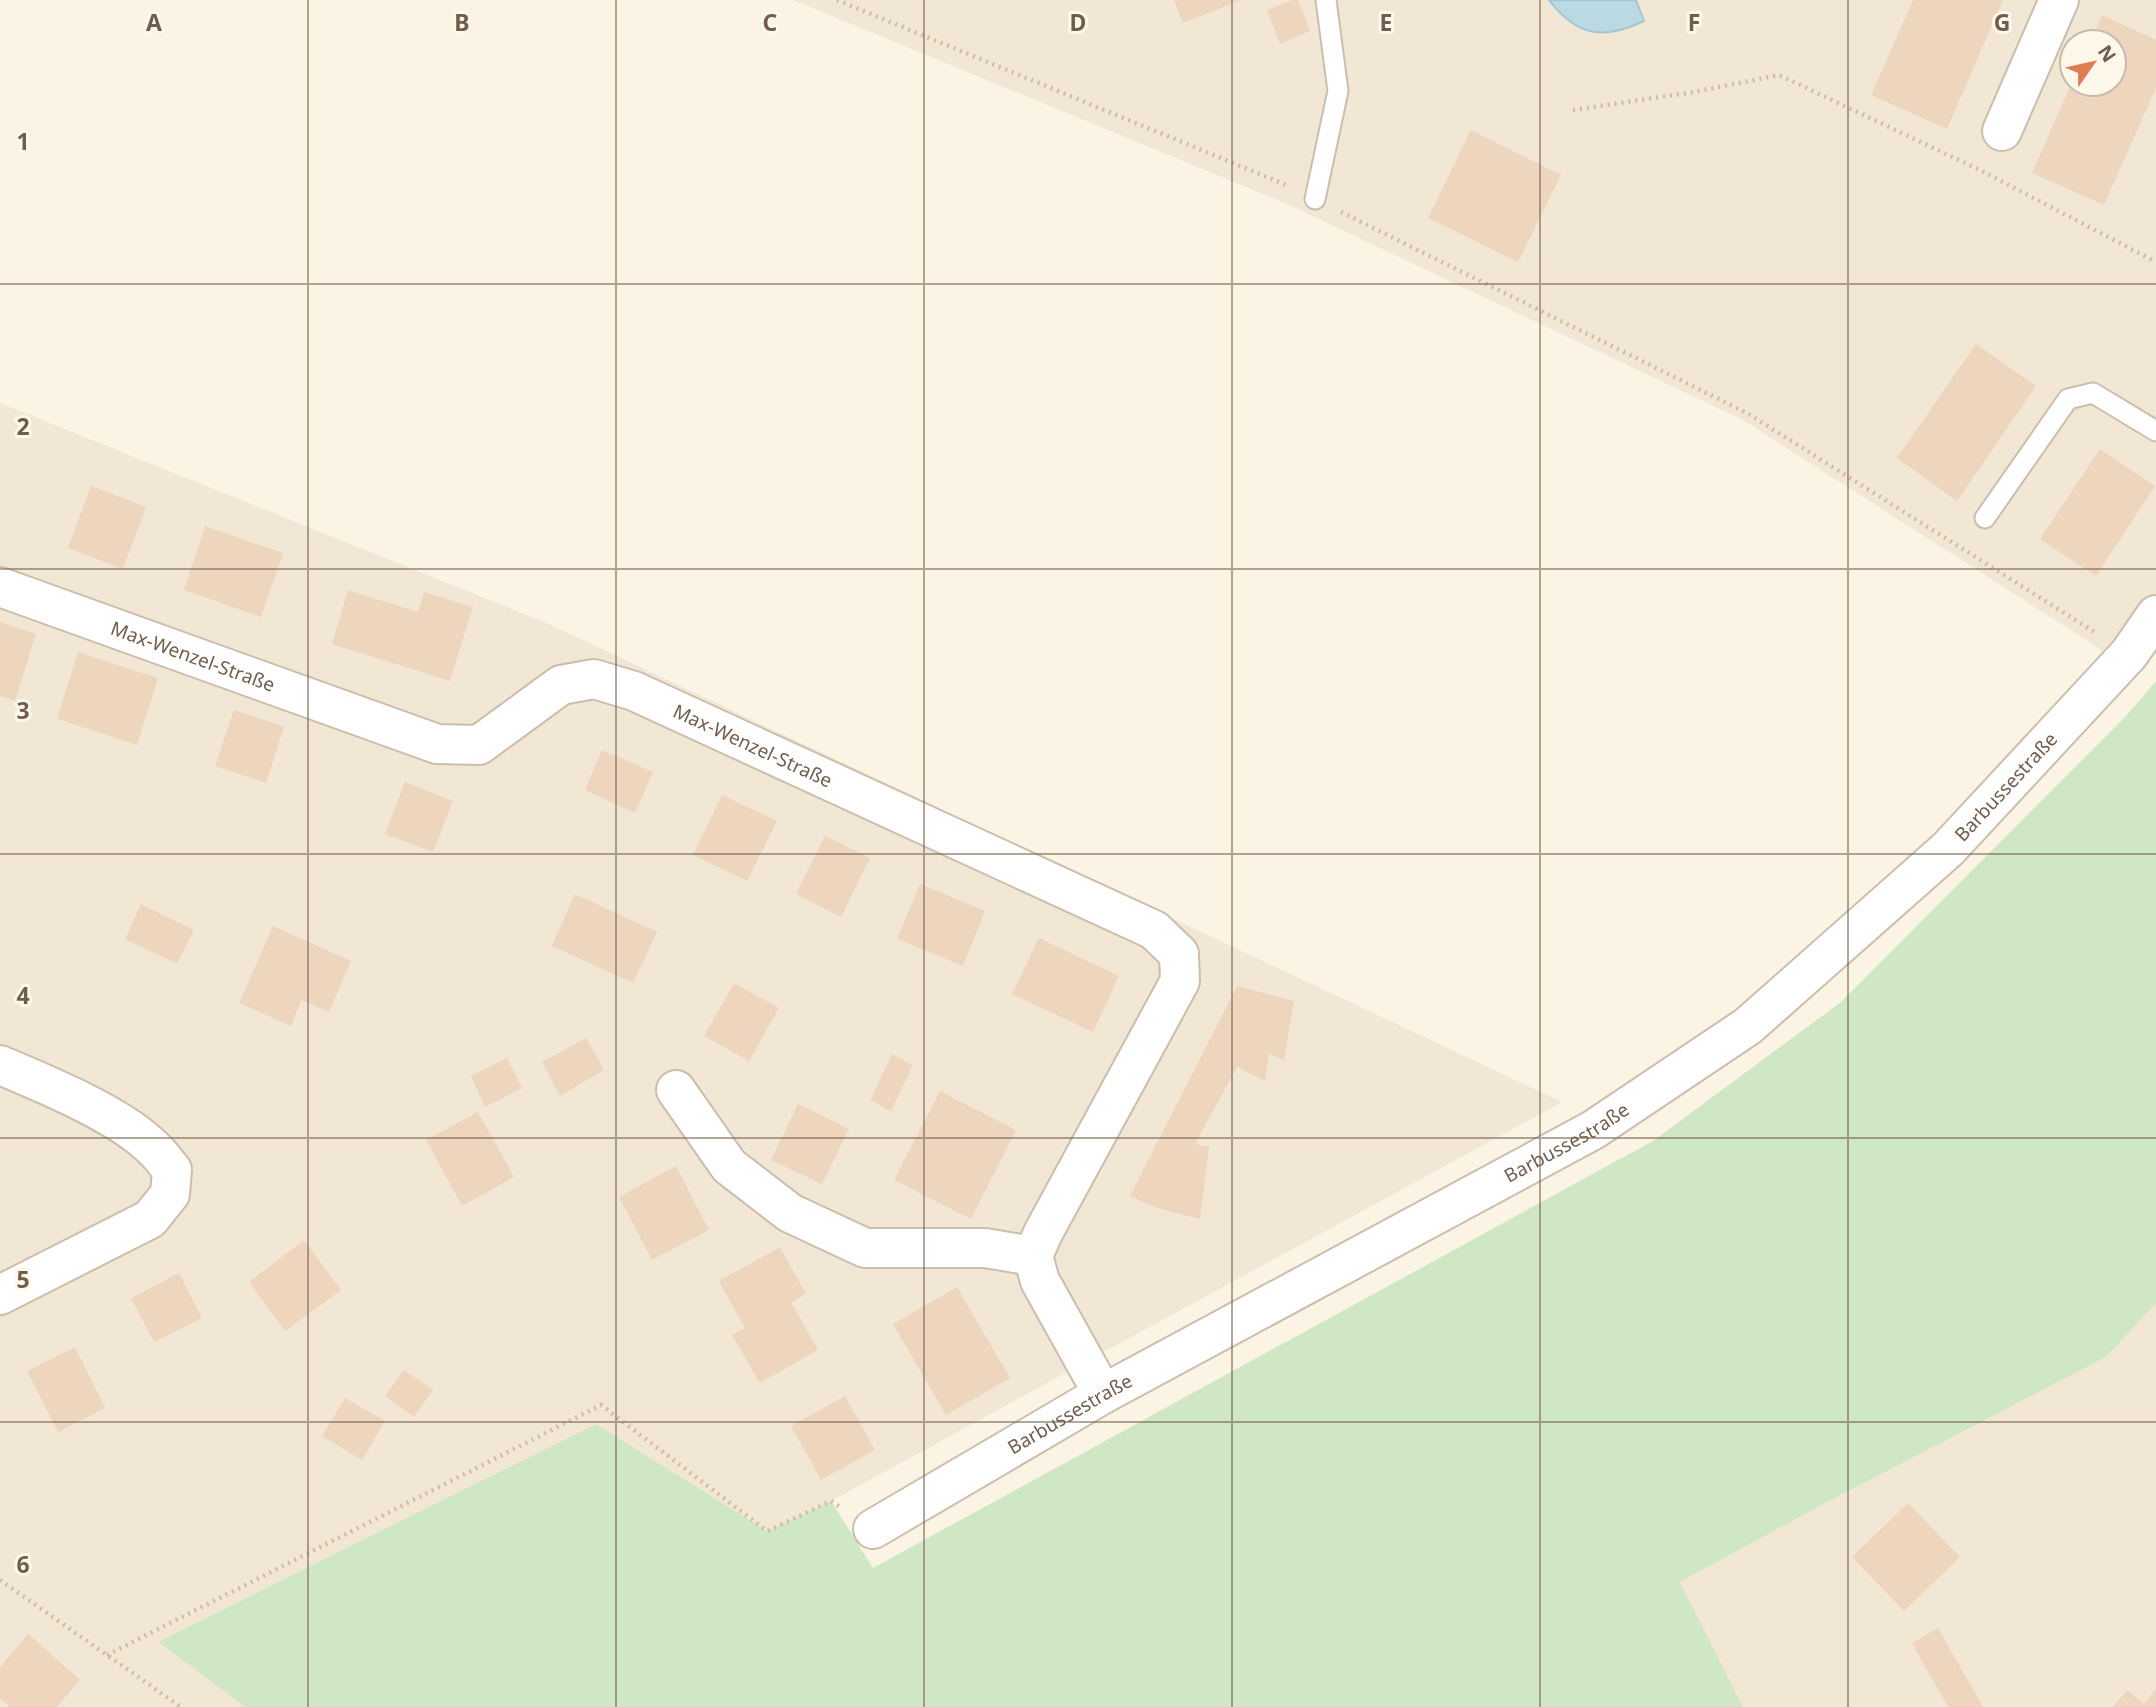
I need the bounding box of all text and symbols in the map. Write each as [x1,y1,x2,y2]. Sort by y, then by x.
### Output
text: A [146,6,162,38]
text: B [454,6,470,38]
text: C [763,6,778,38]
text: D [1070,6,1086,38]
text: E [1380,6,1392,38]
text: F [1688,6,1700,38]
text: G [1994,6,2010,38]
north arrow [2058,28,2128,98]
text: N [2092,40,2122,67]
text: 1 [16,125,30,157]
text: 2 [16,410,30,442]
street label: Max-Wenzel-Straße [107,615,279,698]
text: 3 [16,694,30,726]
street label: Max-Wenzel-Straße [669,698,837,793]
street label: Barbussestraße [1949,727,2063,847]
text: 4 [16,979,30,1011]
street label: Barbussestraße [1499,1096,1634,1189]
text: 5 [16,1263,30,1295]
street label: Barbussestraße [1003,1368,1137,1460]
text: 6 [16,1548,30,1580]

